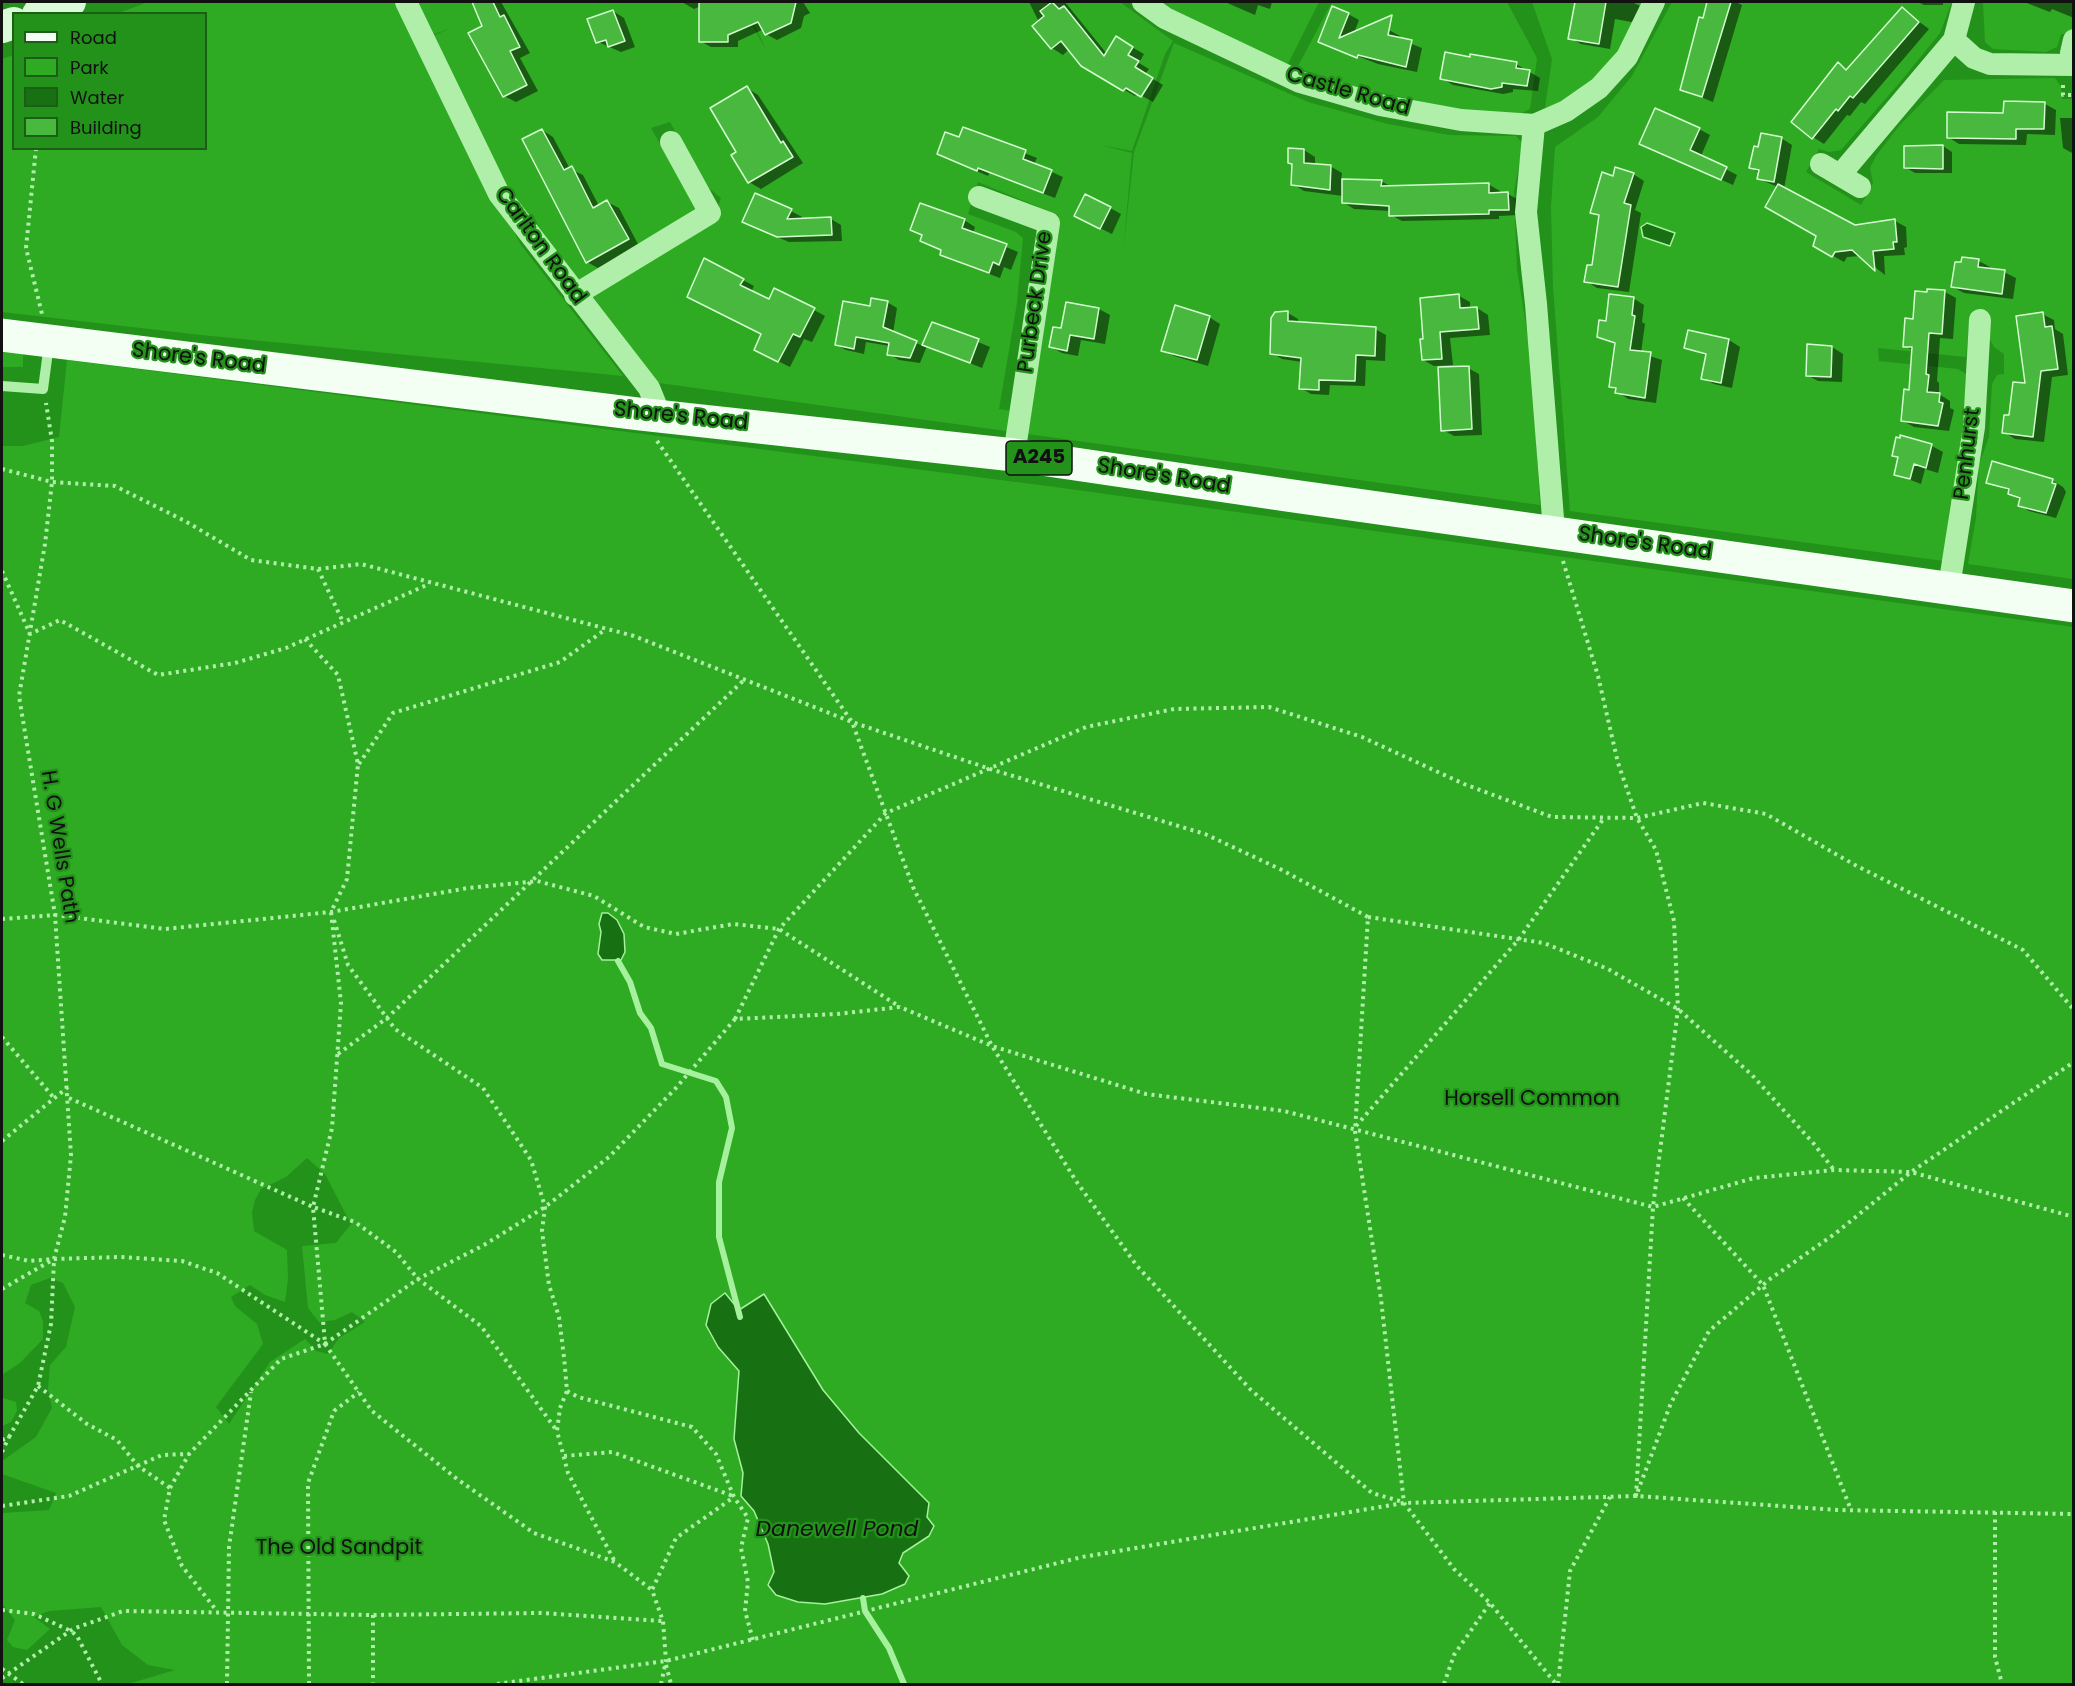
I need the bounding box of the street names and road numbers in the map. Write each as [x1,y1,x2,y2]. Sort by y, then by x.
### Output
street label: Castle Road [1283,62,1413,122]
street label: Carlton Road [489,183,591,309]
street label: Purbeck Drive [1014,230,1058,374]
street label: Shore's Road [131,338,267,380]
street label: Shore's Road [613,397,749,437]
street label: Penhurst [1950,407,1986,501]
road number: A245 [1006,441,1072,475]
street label: Shore's Road [1096,454,1232,500]
street label: Shore's Road [1577,522,1713,566]
street label: H. G Wells Path [34,769,84,925]

